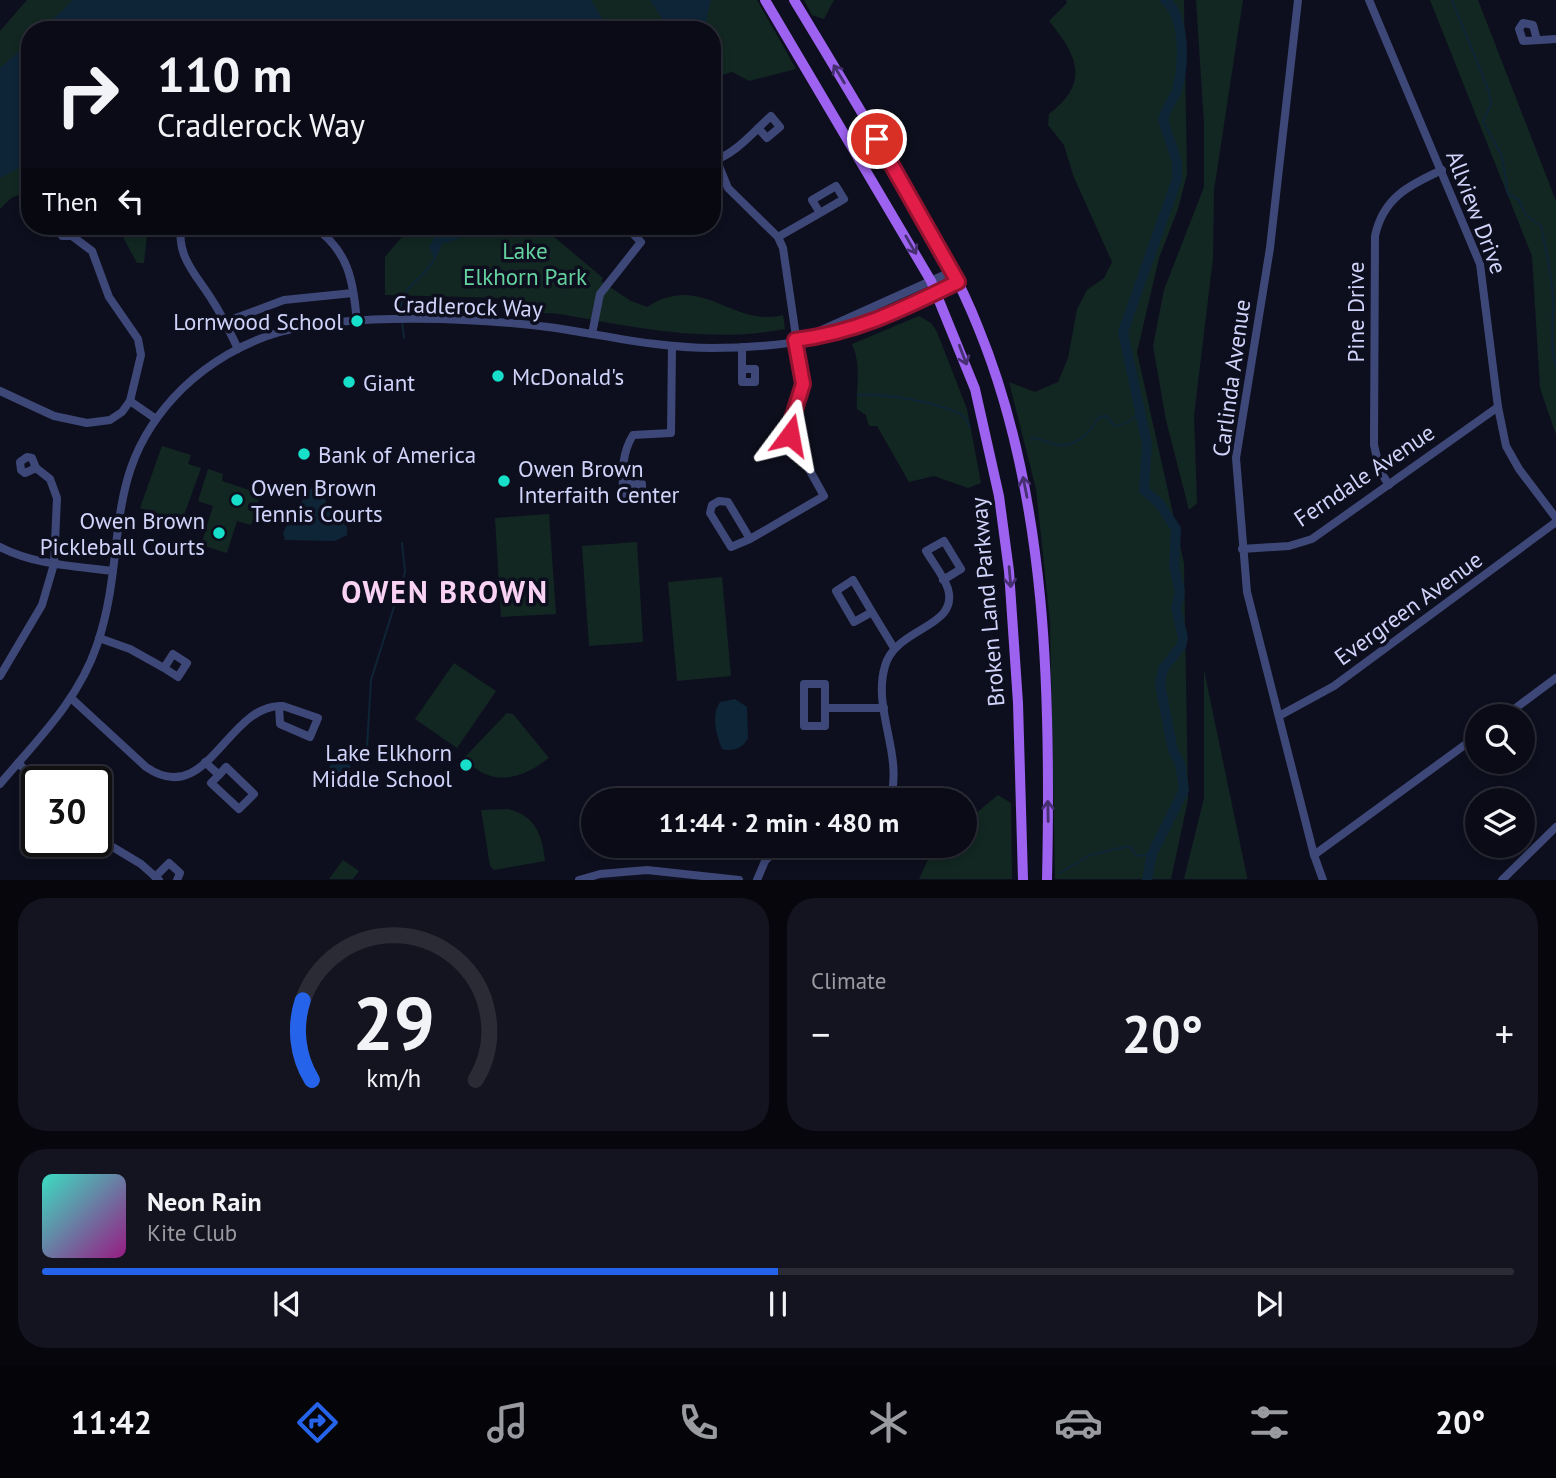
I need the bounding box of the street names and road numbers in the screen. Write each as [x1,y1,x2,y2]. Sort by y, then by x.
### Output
street label: Allview Drive [1440,146,1514,278]
street label: Pine Drive [1341,262,1370,362]
street label: Cradlerock Way [393,289,543,323]
street label: Carlinda Avenue [1206,298,1256,458]
street label: Ferndale Avenue [1288,417,1440,533]
street label: Broken Land Parkway [963,496,1011,708]
street label: Evergreen Avenue [1328,545,1488,671]

